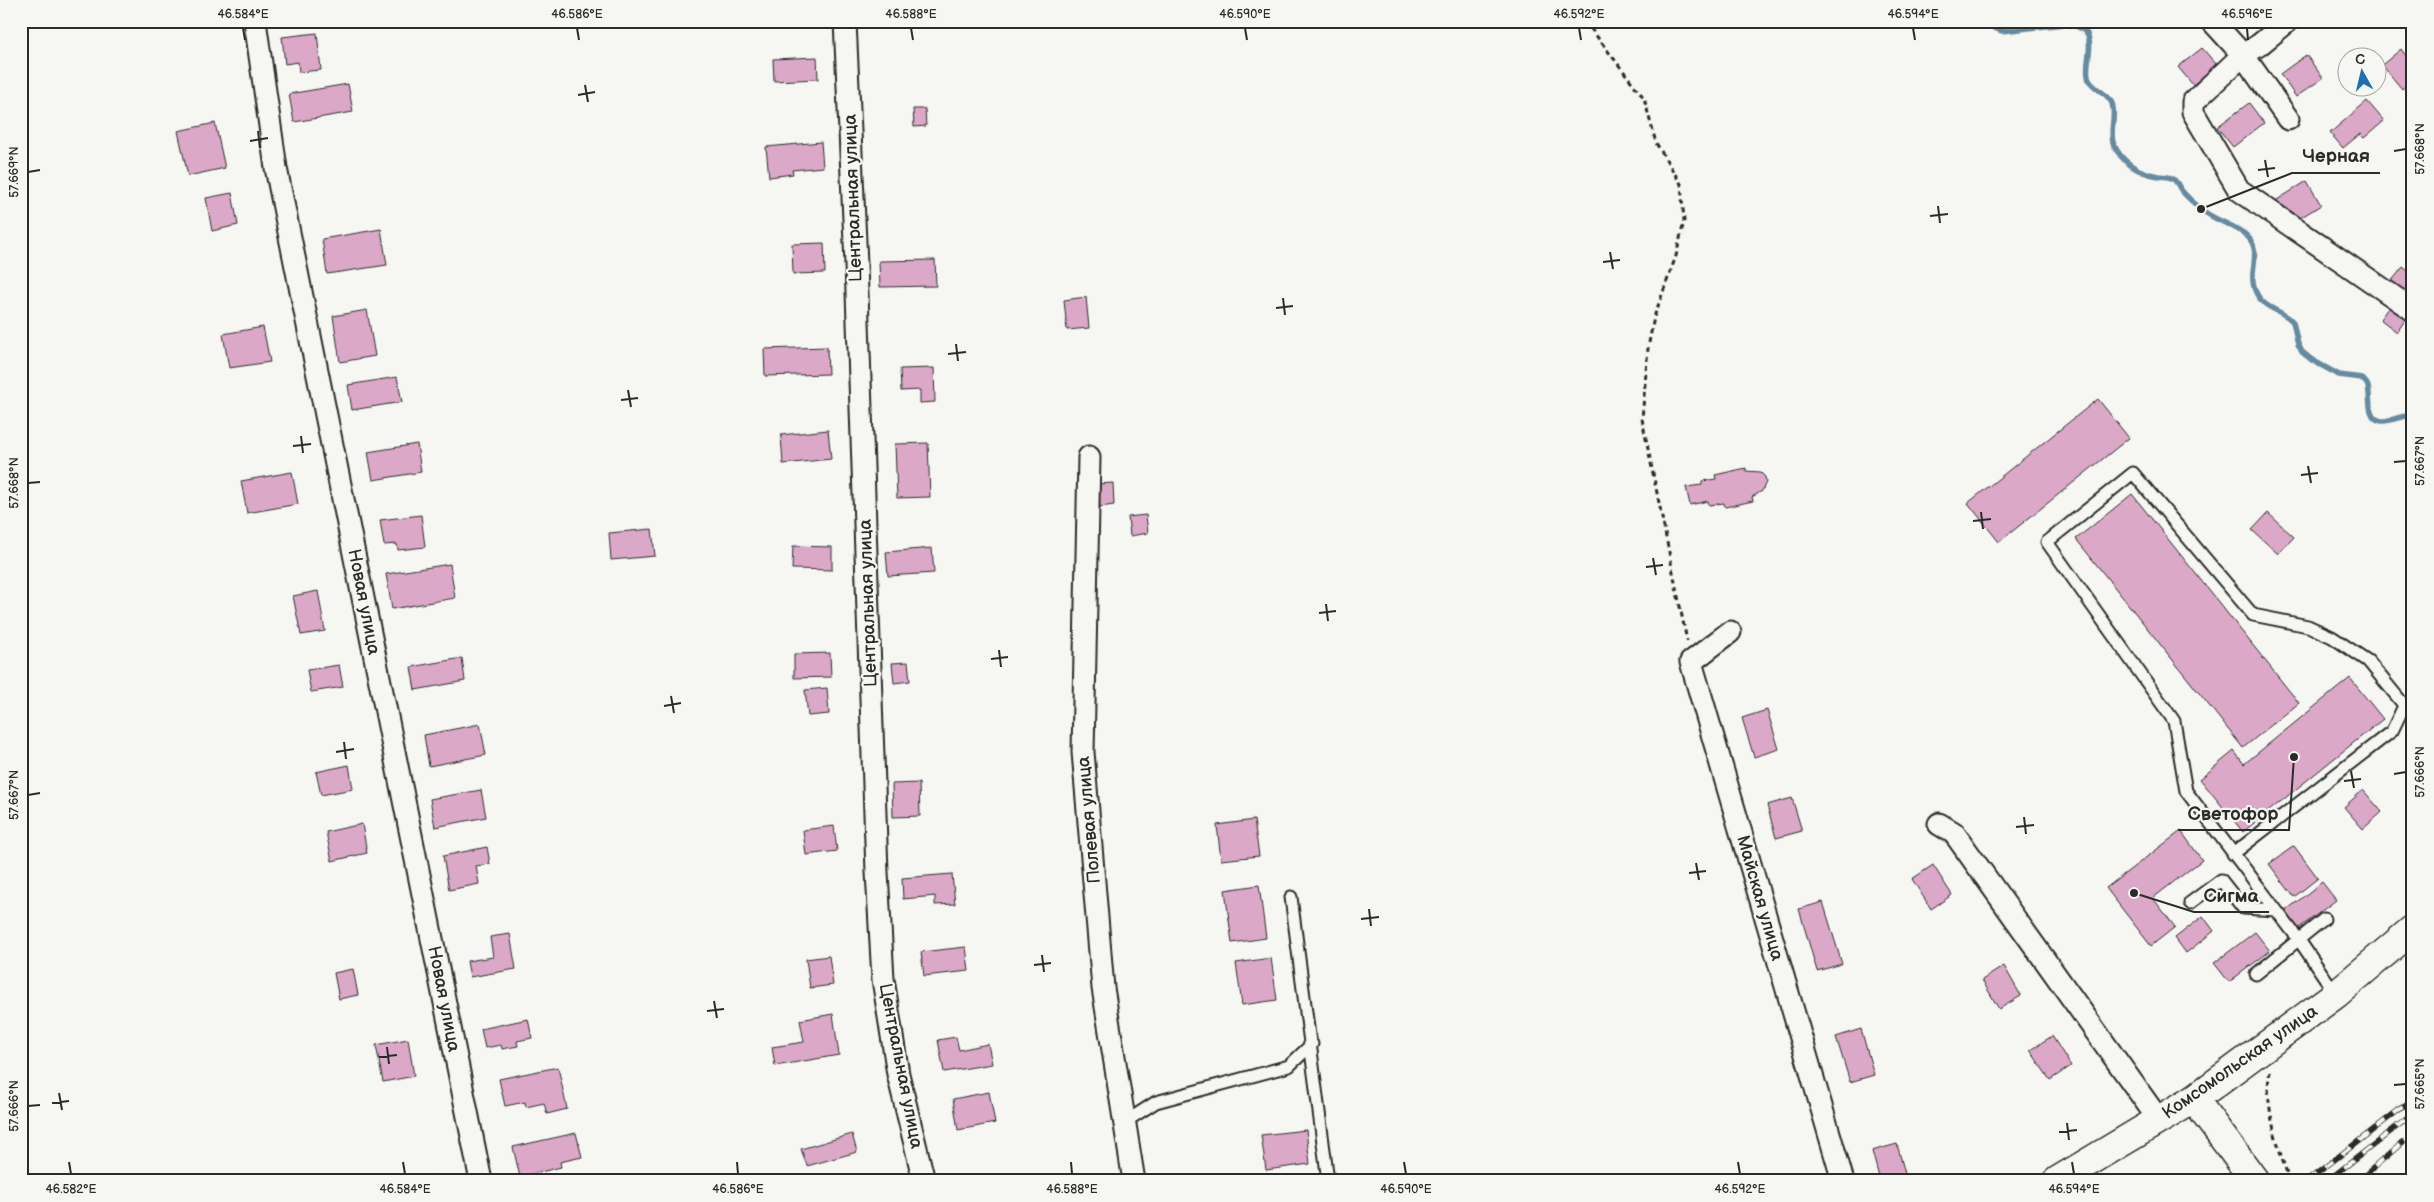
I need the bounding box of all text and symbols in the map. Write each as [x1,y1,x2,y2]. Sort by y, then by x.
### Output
text: 46.584°E [217,7,269,22]
text: 46.586°E [551,7,603,22]
text: 46.588°E [885,7,937,22]
text: 46.590°E [1219,7,1271,22]
text: 46.592°E [1554,7,1605,22]
text: 46.594°E [1887,7,1939,22]
text: 46.596°E [2221,7,2273,22]
north arrow [2336,48,2386,98]
text: С [2354,50,2367,69]
street label: Центральная улица [840,113,866,282]
text: 57.668°N [2413,123,2428,175]
callout: Черная [2292,139,2380,173]
text: Черная [2302,145,2370,168]
text: 57.669°N [7,146,22,198]
text: 57.667°N [2413,436,2428,486]
text: 57.668°N [7,457,22,509]
street label: Центральная улица [855,518,881,687]
street label: Новая улица [343,547,385,657]
text: 57.666°N [2413,746,2428,798]
street label: Полевая улица [1073,755,1105,885]
text: 57.667°N [7,770,22,820]
callout: Светофор [2178,796,2289,830]
text: Светофор [2187,803,2279,826]
street label: Майская улица [1732,833,1788,963]
callout: Сигма [2194,878,2269,912]
text: Сигма [2203,885,2260,908]
street label: Новая улица [423,944,465,1054]
street label: Центральная улица [875,982,927,1151]
street label: Комсомольская улица [2158,1000,2322,1124]
text: 57.665°N [2413,1058,2428,1110]
text: 57.666°N [7,1080,22,1132]
text: 46.582°E [45,1182,97,1197]
text: 46.584°E [379,1182,431,1197]
text: 46.586°E [712,1182,764,1197]
text: 46.588°E [1046,1182,1098,1197]
text: 46.590°E [1380,1182,1432,1197]
text: 46.592°E [1715,1182,1766,1197]
text: 46.594°E [2048,1182,2100,1197]

